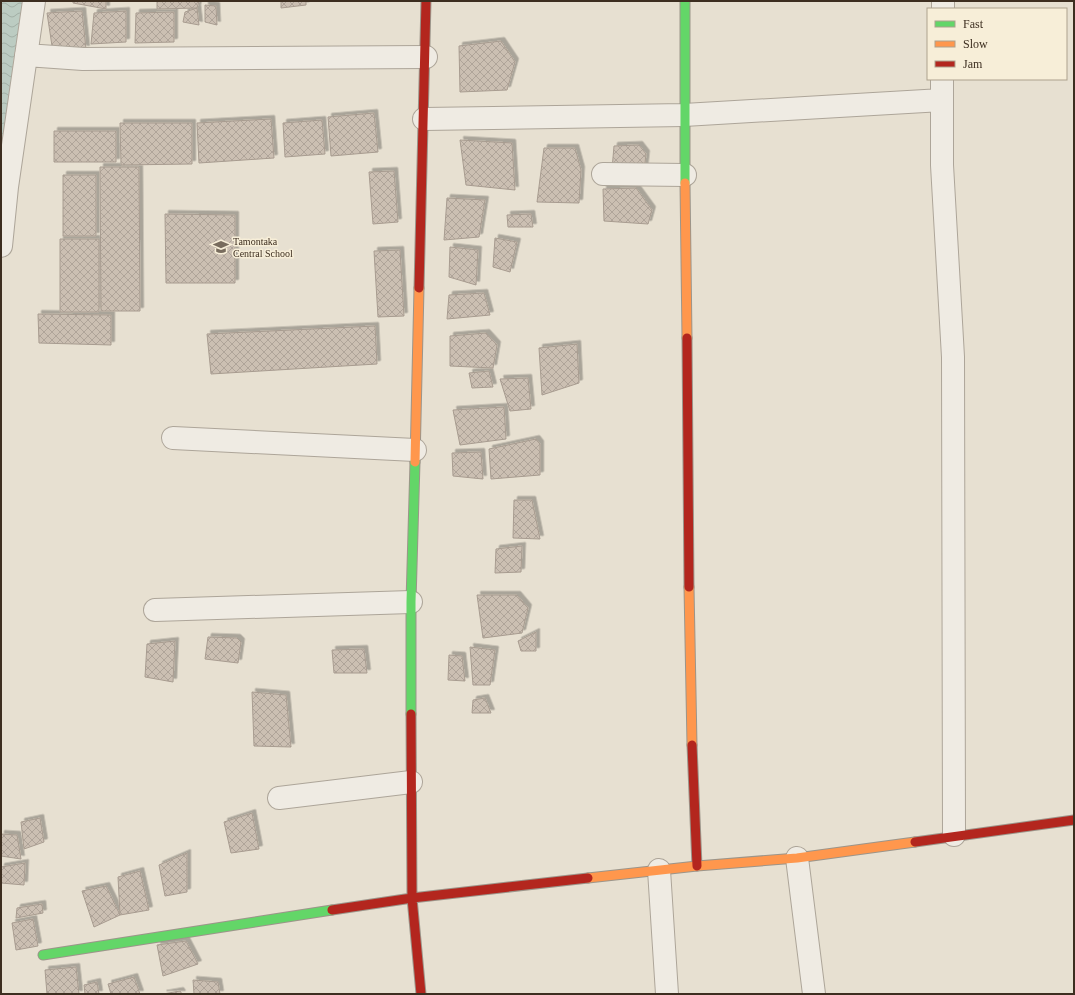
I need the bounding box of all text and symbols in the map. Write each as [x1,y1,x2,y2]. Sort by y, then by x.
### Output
legend [927,8,1067,80]
text: Fast [963,17,984,31]
text: Slow [963,37,988,51]
text: Jam [963,57,983,71]
place label: Tamontaka Central School [233,236,293,259]
school or university icon: Tamontaka Central School [212,238,230,256]

